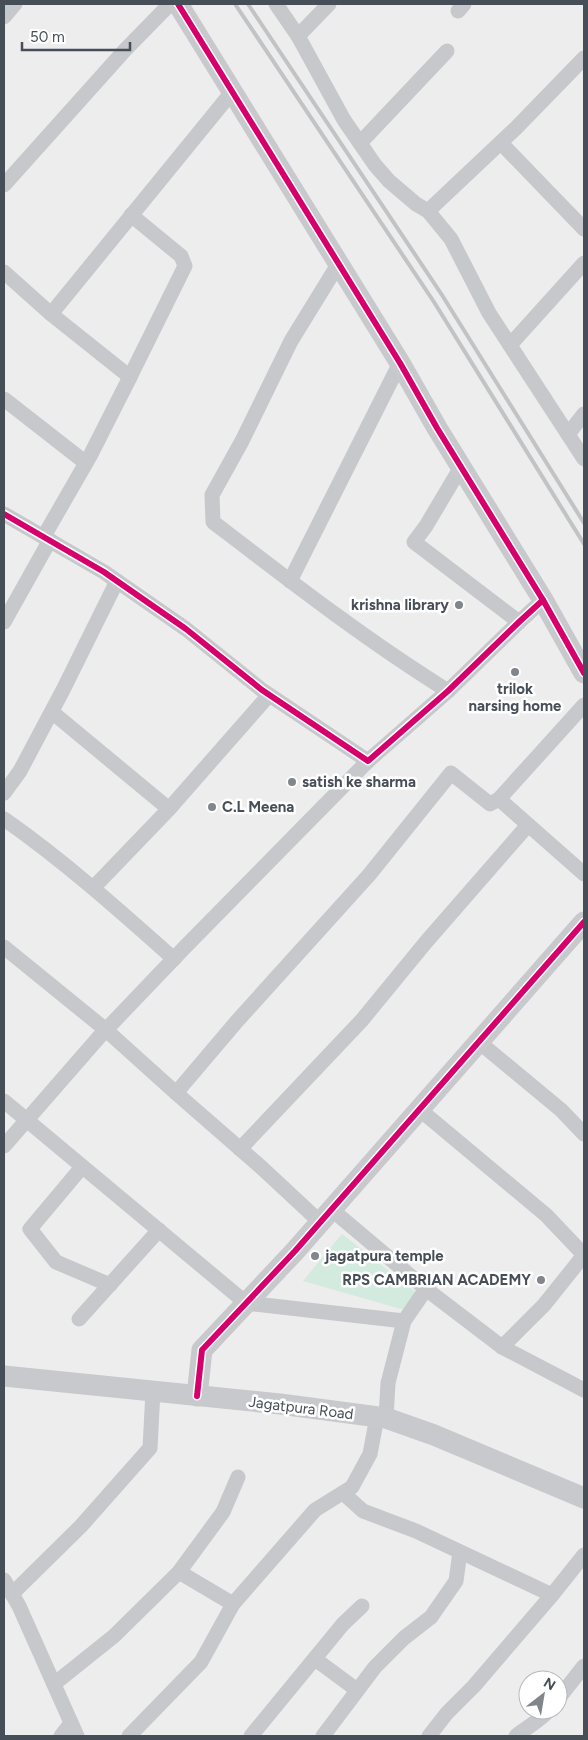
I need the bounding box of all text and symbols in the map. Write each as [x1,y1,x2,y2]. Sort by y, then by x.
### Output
scale bar [22,20,130,52]
text: 50 m [30,28,65,46]
place label: krishna library [351,596,449,614]
marker: krishna library [453,599,465,611]
marker: trilok narsing home [509,666,521,678]
place label: trilok narsing home [469,680,562,715]
place label: satish ke sharma [302,773,416,791]
marker: satish ke sharma [286,776,298,788]
place label: C.L Meena [222,798,294,816]
marker: C.L Meena [206,801,218,813]
place label: jagatpura temple [324,1247,444,1265]
marker: jagatpura temple [309,1250,321,1262]
place label: RPS CAMBRIAN ACADEMY [342,1271,531,1289]
marker: RPS CAMBRIAN ACADEMY [535,1274,547,1286]
street label: Jagatpura Road [247,1393,355,1423]
north arrow [518,1670,568,1720]
text: N [540,1674,558,1694]

